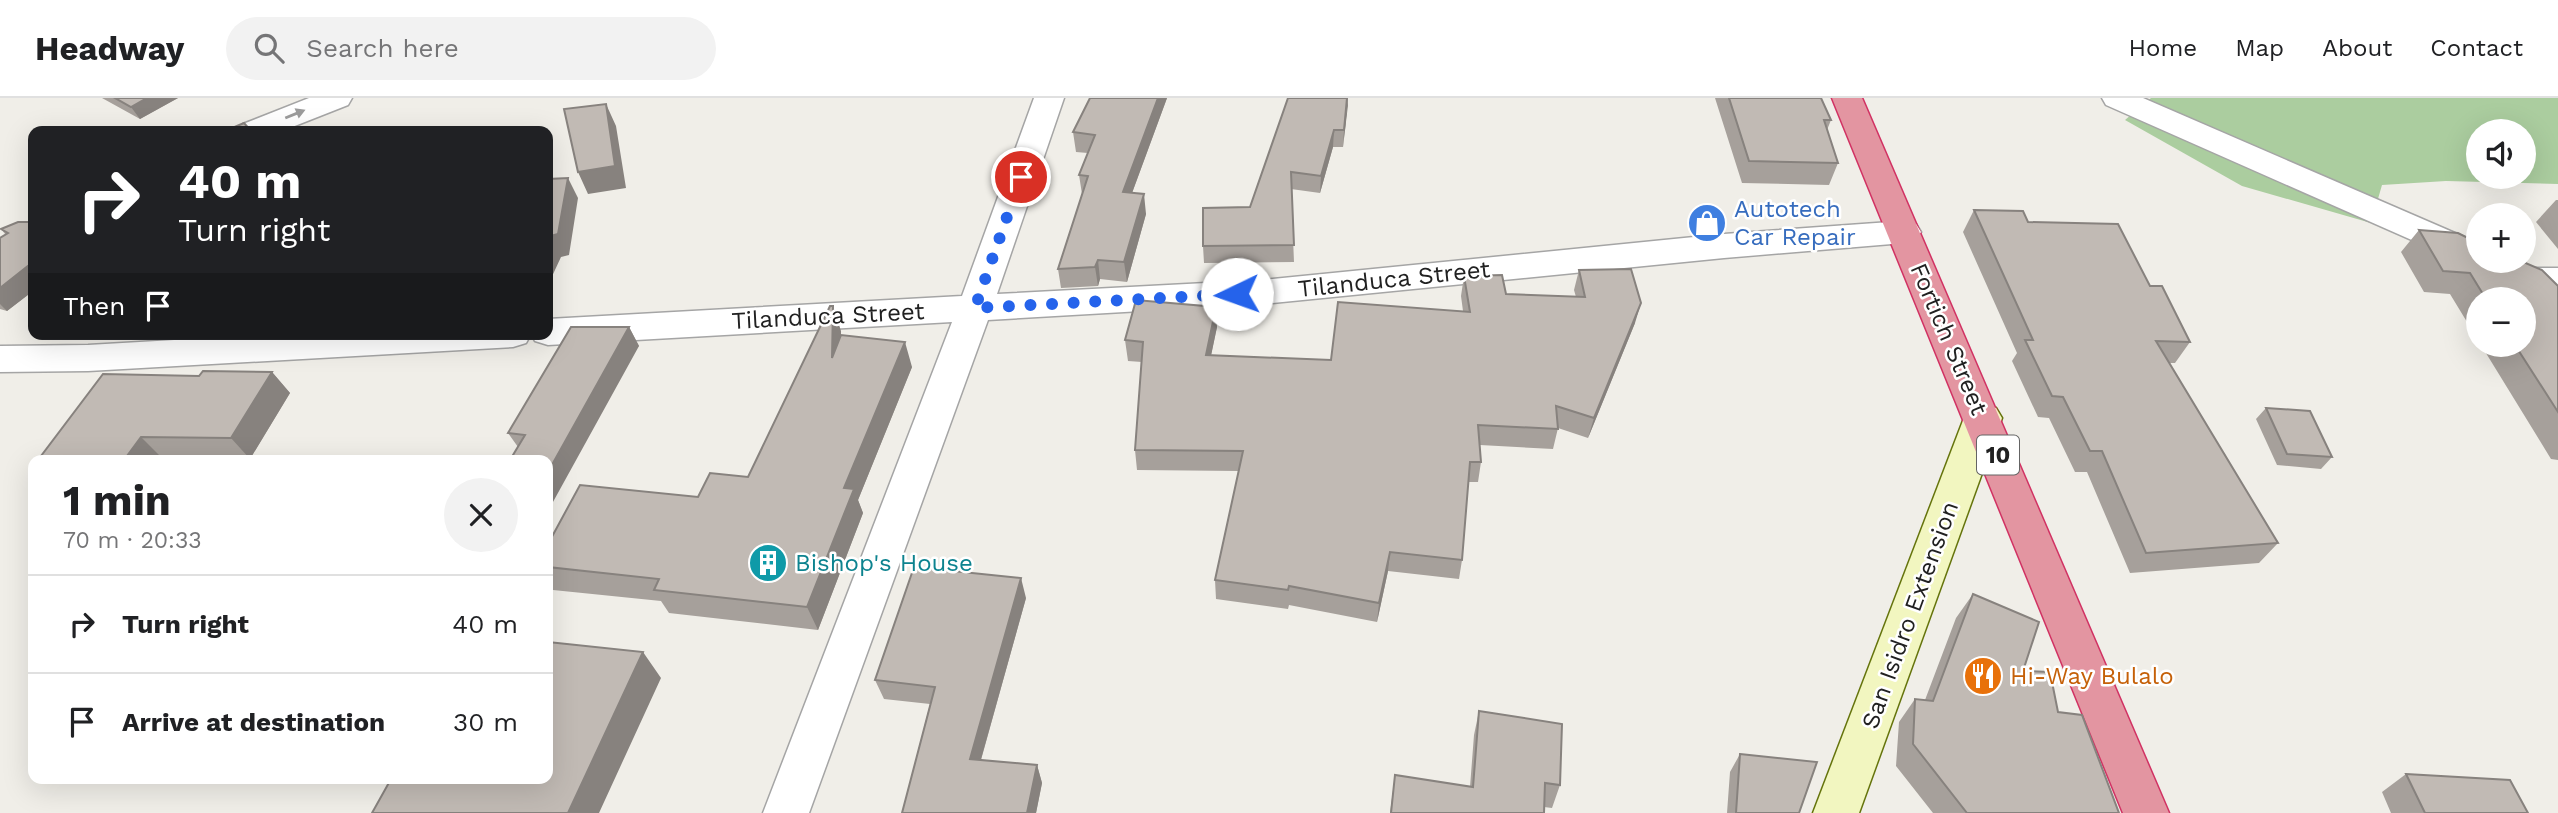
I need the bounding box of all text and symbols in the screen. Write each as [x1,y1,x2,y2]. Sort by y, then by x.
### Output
search box [226,17,716,80]
text: Headway [35,29,184,68]
icon: search [250,29,288,67]
text: Search here [306,33,459,63]
text: Home [2129,34,2197,62]
text: Map [2235,34,2284,62]
text: About [2322,34,2392,62]
text: Contact [2430,34,2523,62]
one-way arrow [285,109,306,120]
map controls [2466,119,2536,357]
button: sound [2466,119,2536,189]
pin [991,147,1051,207]
text: 40 m [178,152,301,210]
icon: right [63,154,154,245]
icon: arrive [1002,158,1040,196]
place label: Autotech Car Repair [1734,195,1856,251]
shop icon: Autotech Car Repair [1686,202,1728,244]
button: + [2466,203,2536,273]
text: Turn right [178,211,330,249]
street label: Tilanduca Street [1297,255,1491,303]
position arrow [1200,257,1274,331]
street label: Fortich Street [1904,259,1994,419]
icon: arrive [139,287,177,325]
button: − [2466,287,2536,357]
text: Then [63,291,125,321]
street label: Tilanduca Street [731,297,925,335]
road number: 10 [1977,436,2019,474]
text: 1 min [63,476,171,525]
button: close [444,478,518,552]
street label: San Isidro Extension [1856,497,1964,733]
text: 70 m · 20:33 [63,527,202,554]
building icon: Bishop's House [747,542,789,584]
place label: Bishop's House [795,549,973,577]
icon: right [63,605,101,643]
text: Turn right [122,609,249,639]
text: 40 m [452,609,518,639]
restaurant icon: Hi-Way Bulalo [1962,655,2004,697]
place label: Hi-Way Bulalo [2010,662,2174,690]
icon: arrive [63,703,101,741]
text: Arrive at destination [122,707,385,737]
text: 30 m [453,707,518,737]

